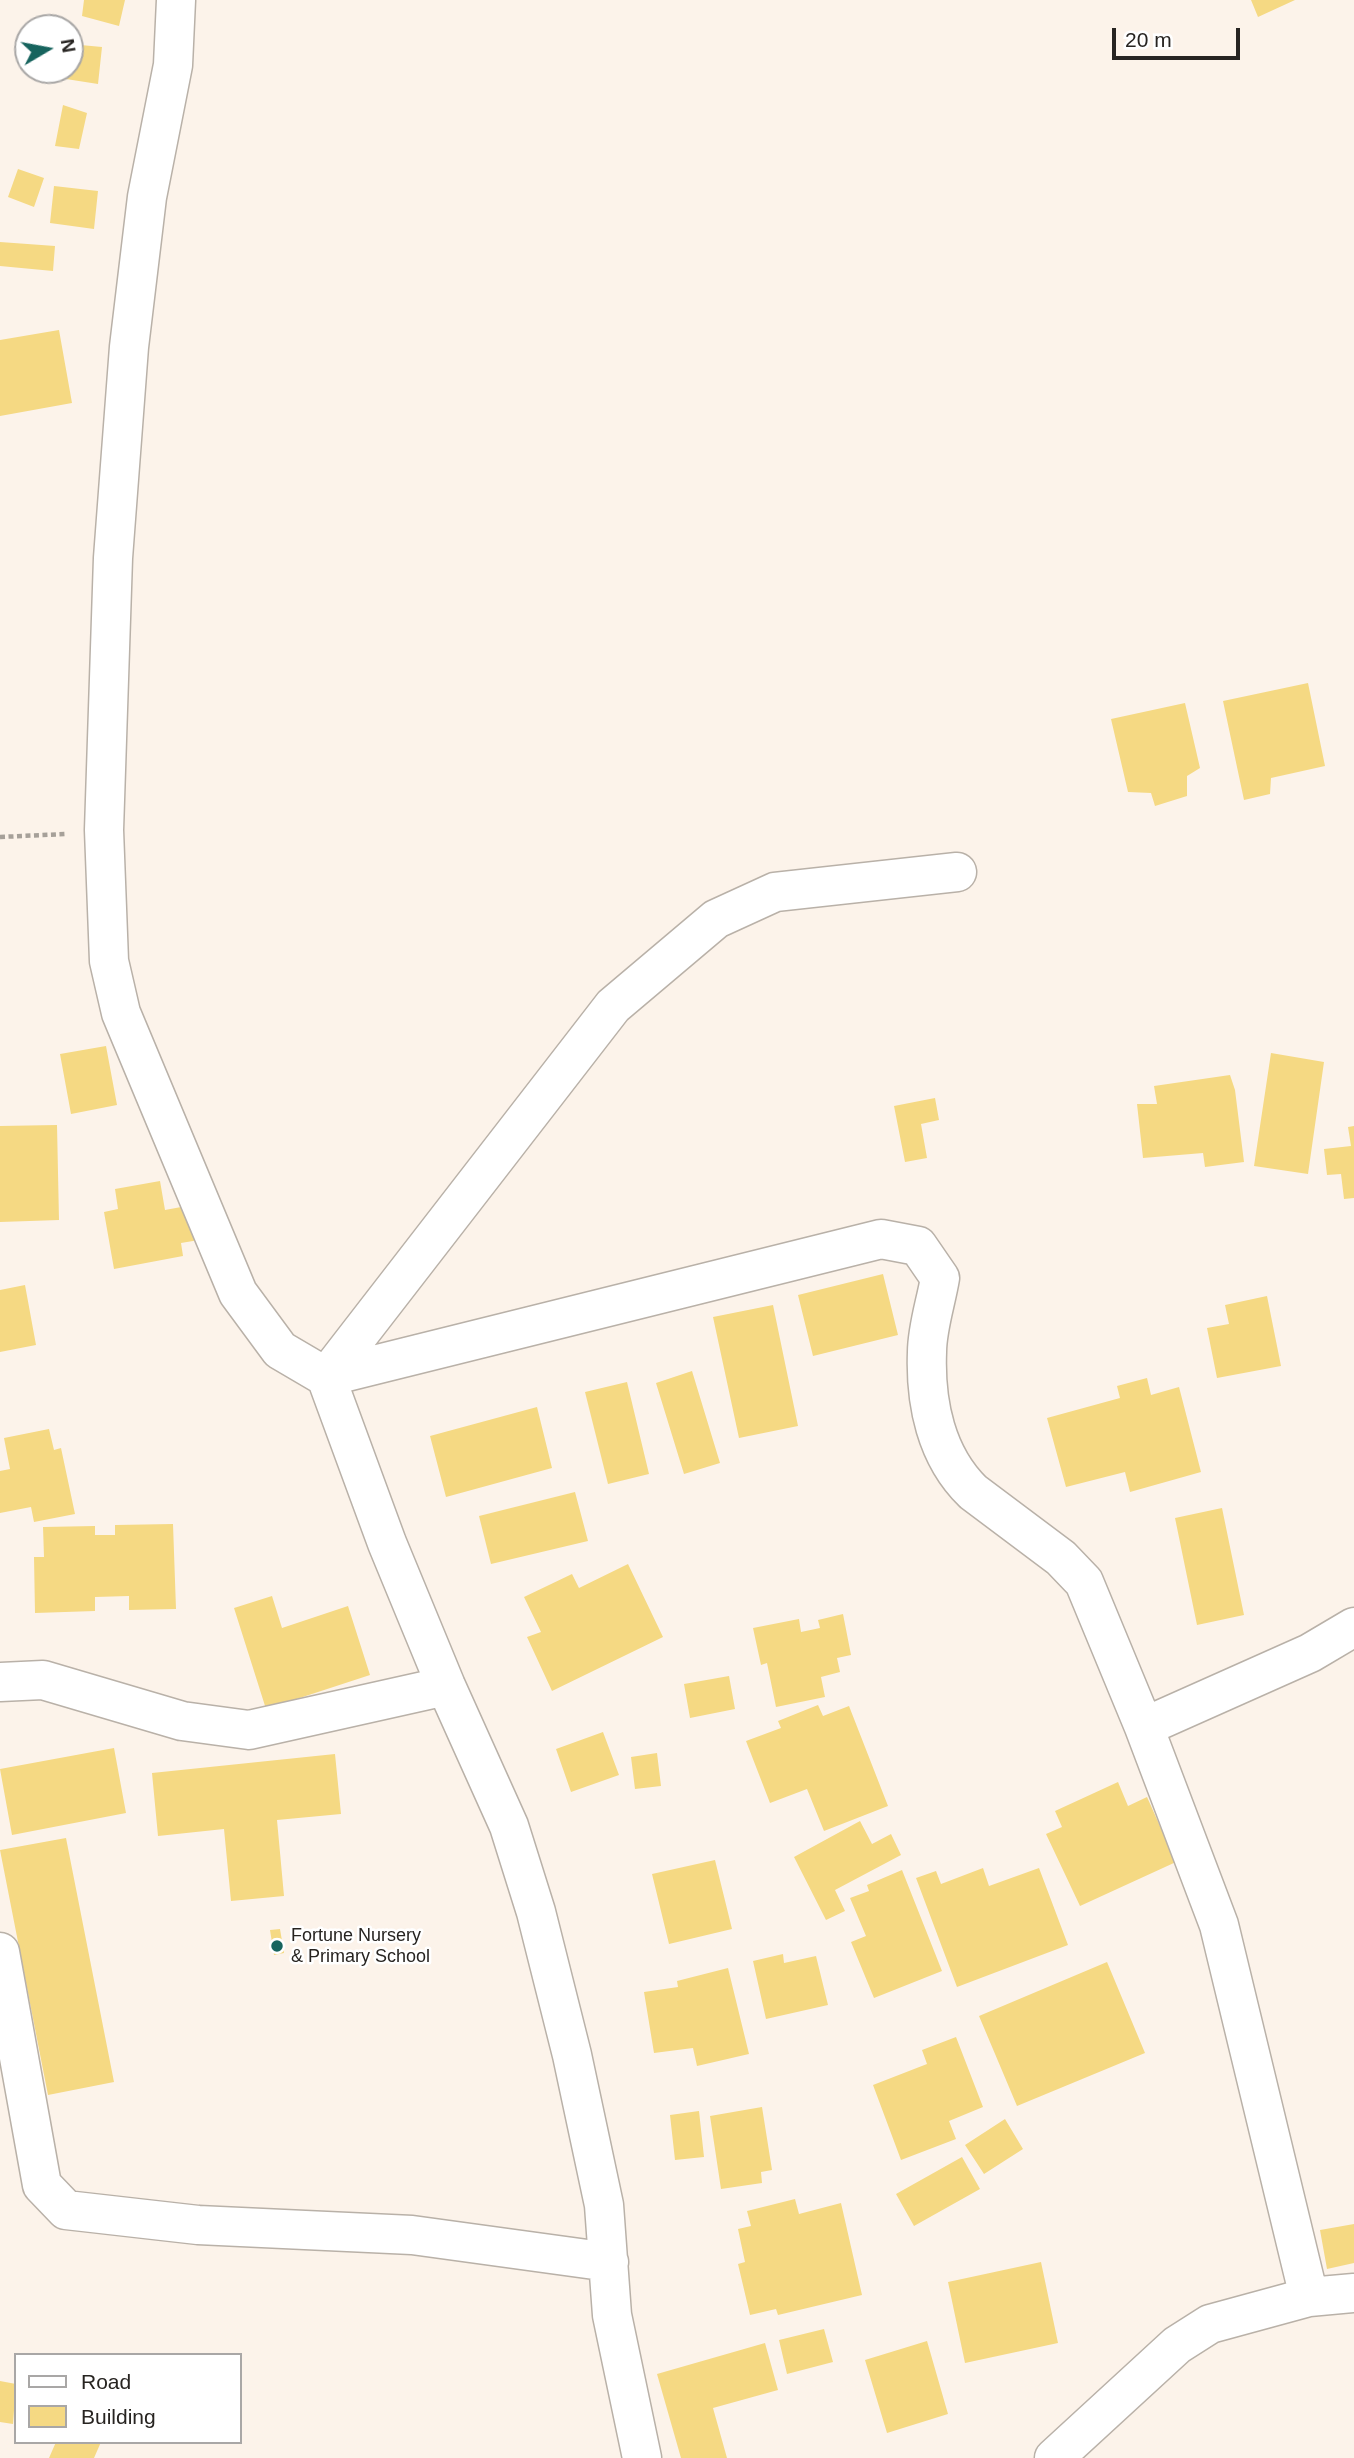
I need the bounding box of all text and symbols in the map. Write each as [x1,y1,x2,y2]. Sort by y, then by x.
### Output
north arrow [14,14,84,84]
scale bar [1116,14,1244,58]
text: 20 m [1125,28,1172,51]
text: N [57,37,80,54]
place label: Fortune Nursery & Primary School [291,1925,430,1968]
marker: Fortune Nursery & Primary School [269,1938,285,1954]
legend [14,2353,242,2444]
text: Road [81,2370,131,2393]
text: Building [81,2405,156,2428]

